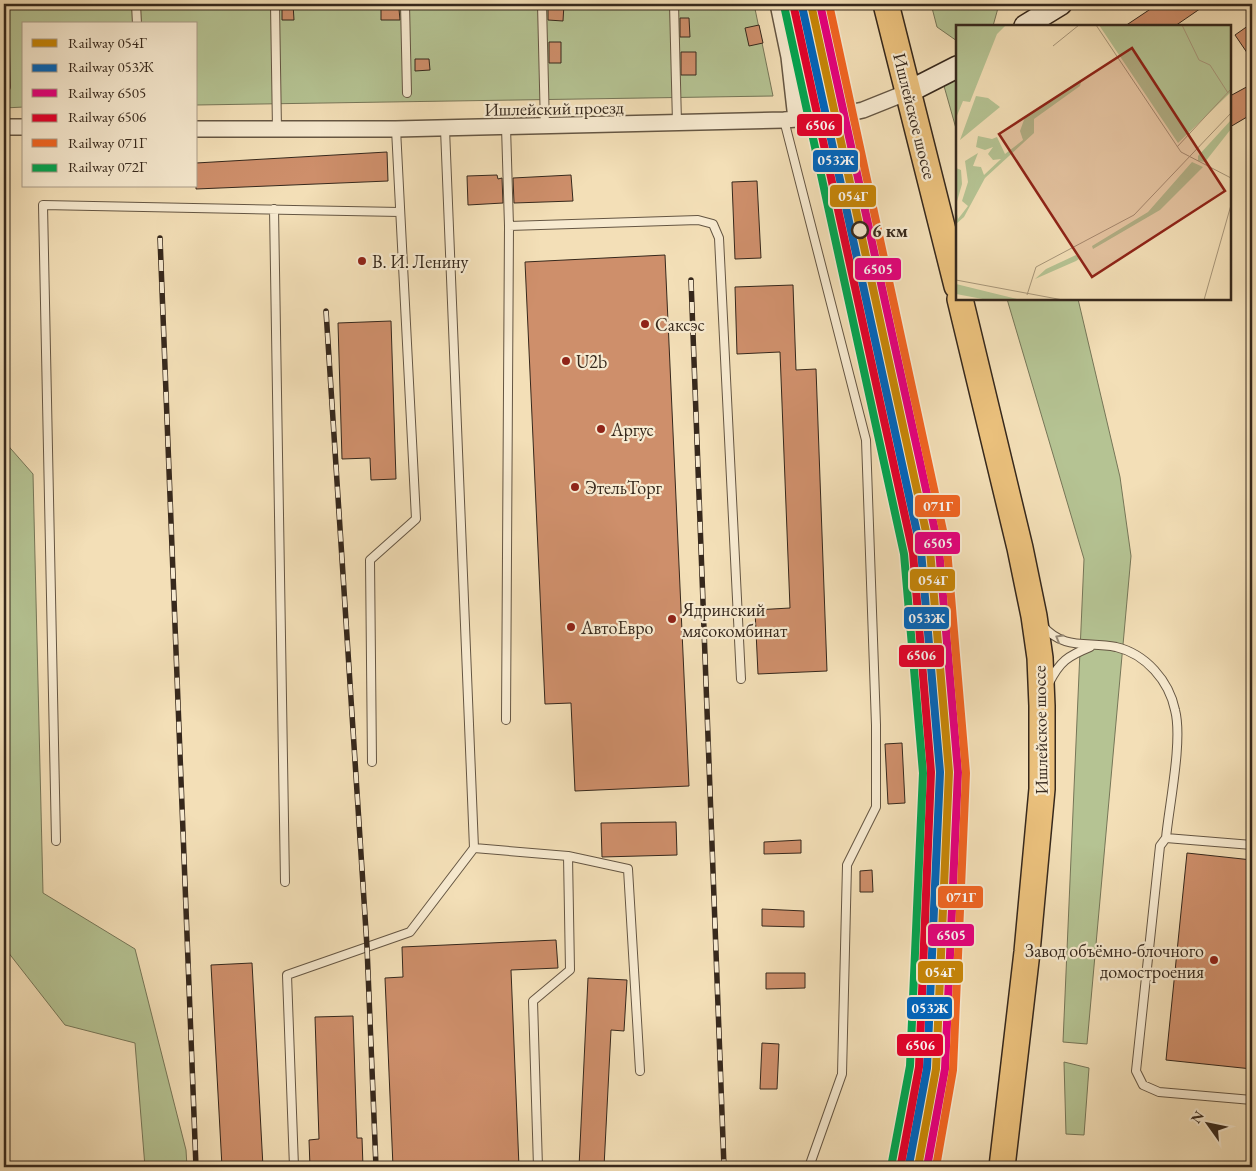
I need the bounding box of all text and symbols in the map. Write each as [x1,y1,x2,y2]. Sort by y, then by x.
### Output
legend [22,22,198,188]
inset map [956,25,1231,300]
text: Railway 054Г [68,33,147,52]
street label: Ишлейское шоссе [888,51,942,181]
text: Railway 053Ж [68,57,154,76]
text: Railway 6505 [68,83,146,102]
street label: Ишлейский проезд [484,95,624,121]
text: Railway 6506 [68,107,146,126]
line badge: 6506 [796,113,843,137]
text: 6506 [805,116,835,134]
text: Railway 071Г [68,133,147,152]
line badge: 053Ж [812,149,859,173]
text: 053Ж [818,151,855,169]
text: Railway 072Г [68,157,147,176]
line badge: 054Г [829,184,877,208]
text: 054Г [838,187,868,205]
place label: 6 км [872,219,908,242]
marker: 6 км [851,221,869,239]
place label: В. И. Ленину [372,250,469,273]
marker: В. И. Ленину [356,255,368,267]
line badge: 6505 [854,257,902,281]
text: 6505 [863,260,893,278]
place label: Саксэс [655,313,705,336]
marker: Саксэс [639,318,651,330]
place label: U2b [576,350,607,373]
marker: U2b [560,355,572,367]
place label: Аргус [610,418,654,441]
marker: Аргус [595,423,607,435]
place label: ЭтельТорг [585,476,662,499]
marker: ЭтельТорг [569,481,581,493]
line badge: 071Г [914,494,961,518]
text: 071Г [923,497,953,515]
line badge: 6505 [914,531,961,555]
text: 6505 [923,534,953,552]
line badge: 054Г [909,568,956,592]
text: 054Г [918,571,948,589]
place label: Ядринский мясокомбинат [681,598,788,642]
line badge: 053Ж [903,606,950,630]
text: 053Ж [909,609,946,627]
marker: Ядринский мясокомбинат [666,613,678,625]
place label: АвтоЕвро [580,616,654,639]
marker: АвтоЕвро [565,621,577,633]
one-way arrow [1056,634,1065,644]
line badge: 6506 [898,644,945,668]
text: 6506 [906,646,936,664]
street label: Ишлейское шоссе [1027,665,1053,795]
line badge: 071Г [937,885,984,909]
text: 071Г [946,888,976,906]
line badge: 6505 [927,923,975,947]
text: 6505 [936,926,966,944]
place label: Завод объёмно-блочного домостроения [1025,939,1204,983]
marker: Завод объёмно-блочного домостроения [1208,954,1220,966]
line badge: 054Г [917,960,964,984]
text: 054Г [925,963,955,981]
line badge: 053Ж [906,996,953,1020]
text: 053Ж [912,999,949,1017]
line badge: 6506 [896,1033,944,1057]
text: 6506 [905,1036,935,1054]
north arrow [1184,1098,1234,1148]
text: N [1186,1107,1208,1127]

